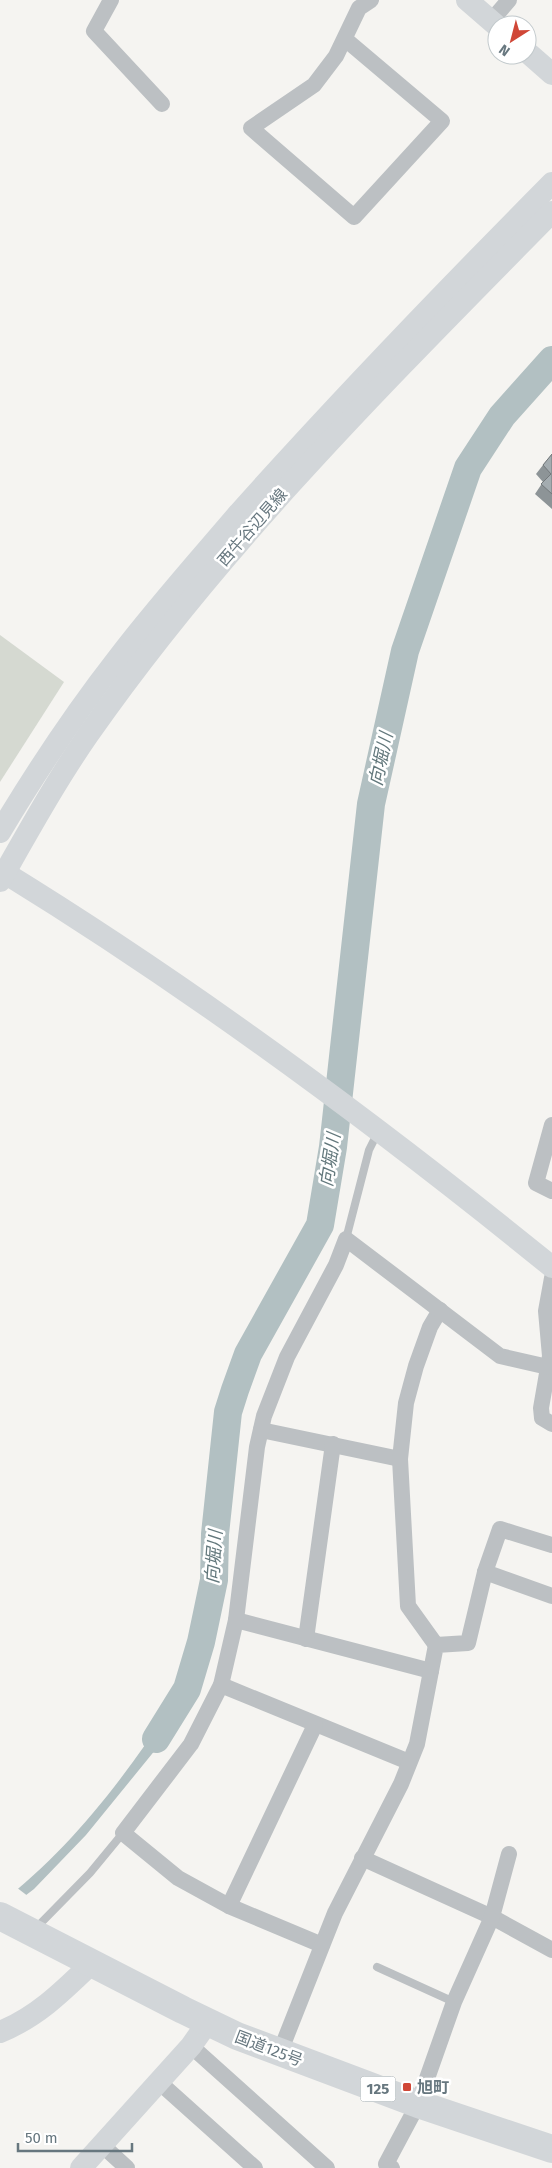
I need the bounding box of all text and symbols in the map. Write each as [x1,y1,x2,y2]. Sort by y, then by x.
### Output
north arrow [487,15,537,65]
text: N [496,41,513,60]
street label: 西牛谷辺見線 [214,485,291,570]
water label: 向堀川 [365,728,398,788]
water label: 向堀川 [315,1130,345,1188]
water label: 向堀川 [201,1527,227,1585]
street label: 国道125号 [232,2027,305,2070]
road number: 125 [360,2076,396,2102]
place label: 旭町 [417,2078,449,2097]
marker: 旭町 [401,2081,413,2093]
scale bar [18,2120,131,2152]
text: 50 m [25,2129,58,2147]

